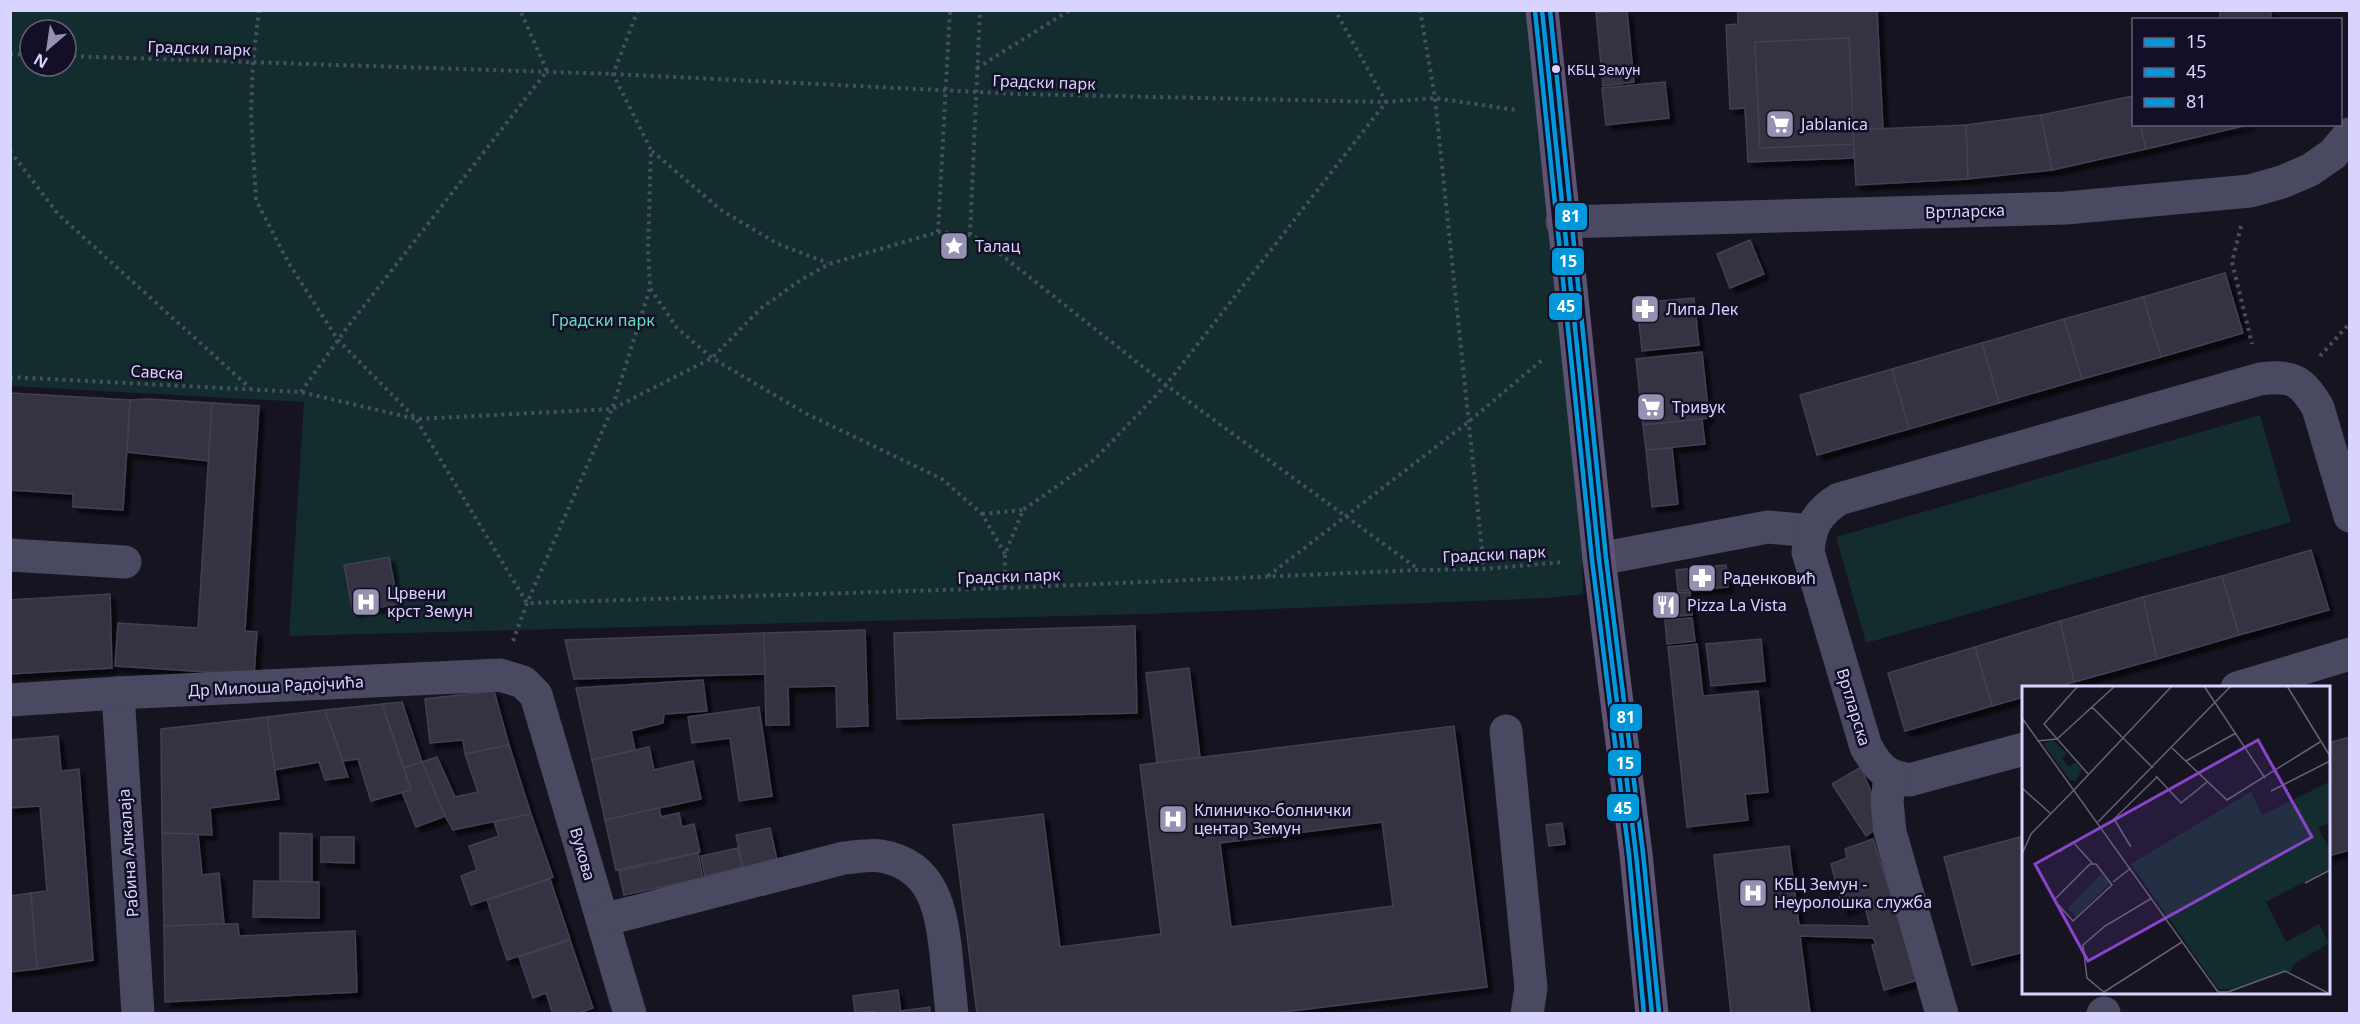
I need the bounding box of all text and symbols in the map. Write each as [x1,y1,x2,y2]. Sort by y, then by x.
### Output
north arrow [18,18,78,78]
legend [2132,18,2342,126]
text: 15 [2186,29,2207,53]
street label: Градски парк [147,35,252,61]
text: N [30,48,52,74]
text: 45 [2186,59,2207,83]
place label: КБЦ Земун [1567,60,1641,79]
marker: КБЦ Земун [1550,63,1562,75]
street label: Градски парк [992,69,1097,95]
text: 81 [2186,89,2207,113]
supermarket icon: Jablanica [1764,108,1796,140]
place label: Jablanica [1799,113,1868,135]
street label: Вртларска [1925,199,2005,223]
line badge: 81 [1554,202,1588,231]
text: 81 [1562,205,1580,227]
place icon: Талац [938,230,970,262]
place label: Талац [975,235,1020,257]
line badge: 15 [1551,247,1585,276]
text: 15 [1559,250,1577,272]
line badge: 45 [1548,292,1583,321]
pharmacy icon: Липа Лек [1629,293,1661,325]
text: 45 [1557,295,1575,317]
place label: Липа Лек [1666,298,1739,320]
park label: Градски парк [551,309,655,331]
street label: Савска [130,360,184,384]
supermarket icon: Тривук [1635,391,1667,423]
place label: Тривук [1672,396,1726,418]
street label: Градски парк [1442,540,1547,568]
pharmacy icon: Раденковић [1686,562,1718,594]
street label: Градски парк [957,563,1062,589]
place label: Раденковић [1723,567,1816,589]
place label: Црвени крст Земун [387,582,473,622]
hospital icon: Црвени крст Земун [350,586,382,618]
restaurant icon: Pizza La Vista [1650,589,1682,621]
place label: Pizza La Vista [1687,594,1787,616]
street label: Вртларска [1832,666,1876,748]
street label: Др Милоша Радојчића [188,670,364,702]
inset map [2022,686,2330,994]
line badge: 81 [1609,703,1643,732]
text: 81 [1617,706,1635,728]
line badge: 15 [1607,749,1642,777]
text: 15 [1616,752,1634,774]
street label: Рабина Алкалаја [113,788,143,918]
line badge: 45 [1606,793,1640,822]
text: 45 [1614,797,1632,819]
place label: Клиничко-болнички центар Земун [1194,799,1351,839]
hospital icon: Клиничко-болнички центар Земун [1157,803,1189,835]
street label: Вукова [565,825,601,883]
place label: КБЦ Земун - Неуролошка служба [1774,873,1932,913]
hospital icon: КБЦ Земун - Неуролошка служба [1737,877,1769,909]

